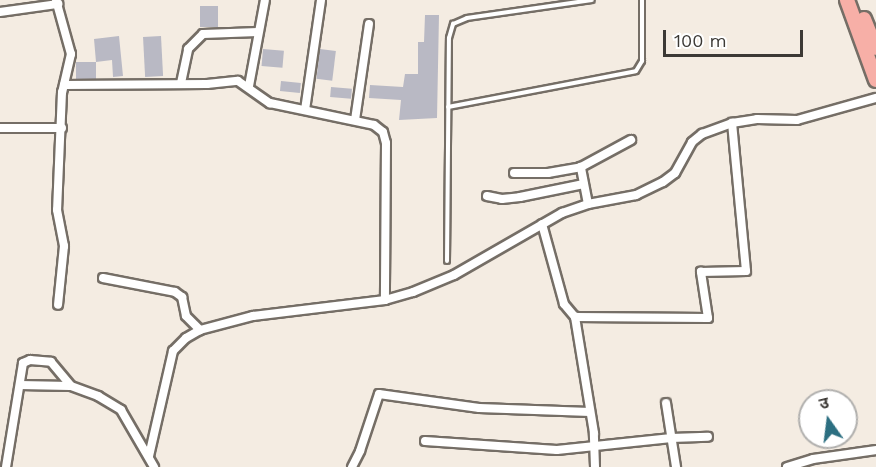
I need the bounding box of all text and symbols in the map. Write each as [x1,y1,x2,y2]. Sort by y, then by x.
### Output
scale bar [666,18,806,56]
text: 100 m [674,30,727,51]
north arrow [798,389,858,449]
text: उ [817,393,831,413]

